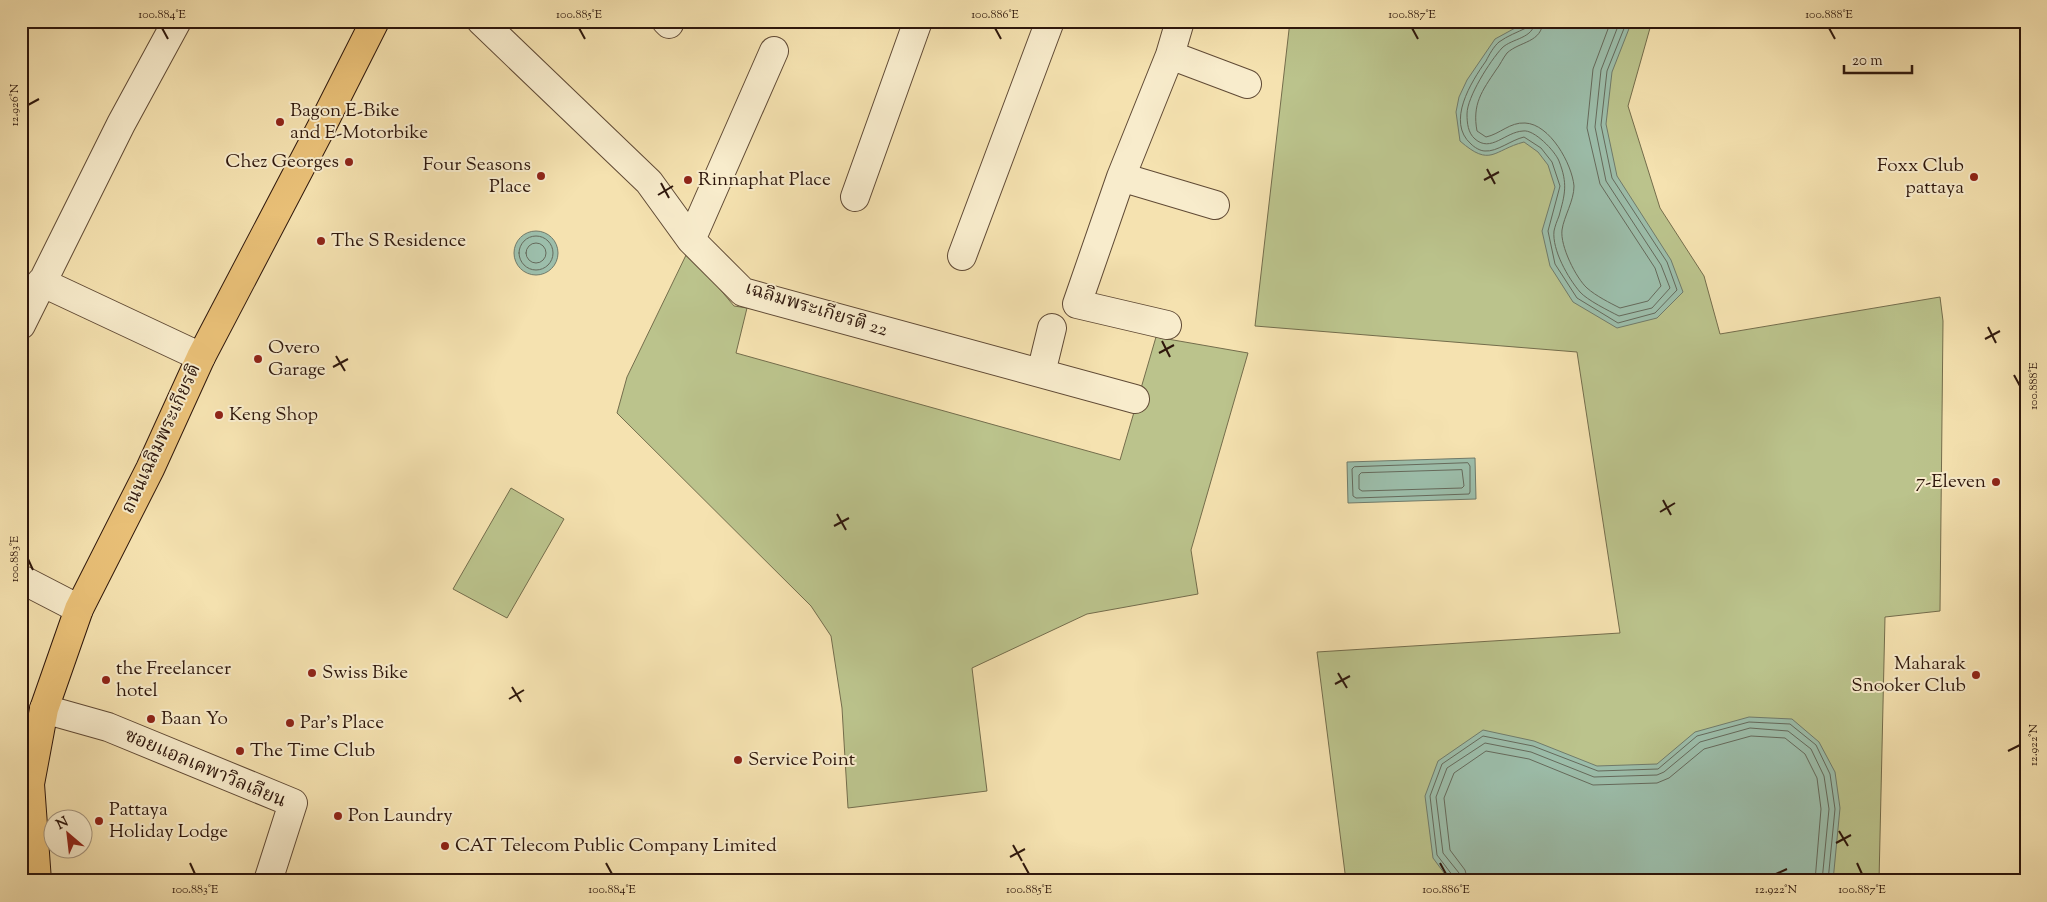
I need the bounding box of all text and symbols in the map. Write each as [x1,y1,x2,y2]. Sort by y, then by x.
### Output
text: 100.884°E [138,6,187,24]
text: 100.885°E [556,6,603,24]
text: 100.886°E [971,6,1020,24]
text: 100.887°E [1388,6,1437,24]
text: 100.888°E [1805,6,1854,24]
scale bar [1844,42,1912,74]
text: 20 m [1852,51,1883,72]
text: 12.926°N [6,83,24,126]
place label: Bagon E-Bike and E-Motorbike [290,98,428,147]
marker: Bagon E-Bike and E-Motorbike [274,116,286,128]
place label: Chez Georges [225,149,339,176]
place label: Four Seasons Place [423,152,531,201]
place label: Foxx Club pattaya [1877,153,1964,202]
marker: Chez Georges [343,156,355,168]
place label: Rinnaphat Place [698,167,831,194]
marker: Four Seasons Place [535,170,547,182]
marker: Foxx Club pattaya [1968,171,1980,183]
marker: Rinnaphat Place [682,174,694,186]
place label: The S Residence [331,228,466,255]
marker: The S Residence [315,235,327,247]
street label: เฉลิมพระเกียรติ 22 [741,275,891,345]
place label: Overo Garage [268,335,326,384]
marker: Overo Garage [252,353,264,365]
street label: ถนนเฉลิมพระเกียรติ [115,360,209,518]
text: 100.888°E [2025,361,2043,410]
place label: Keng Shop [229,402,318,429]
marker: Keng Shop [213,409,225,421]
place label: 7-Eleven [1916,469,1986,496]
marker: 7-Eleven [1990,476,2002,488]
text: 100.883°E [6,535,24,582]
place label: Maharak Snooker Club [1851,651,1967,700]
place label: the Freelancer hotel [116,656,231,705]
place label: Swiss Bike [322,660,408,687]
marker: Swiss Bike [306,667,318,679]
marker: Maharak Snooker Club [1970,669,1982,681]
marker: the Freelancer hotel [100,674,112,686]
place label: Baan Yo [161,706,228,733]
place label: Par's Place [300,710,384,737]
marker: Baan Yo [145,713,157,725]
marker: Par's Place [284,717,296,729]
street label: ซอยแอลเคพาวิลเลียน [120,723,290,815]
text: 12.922°N [2025,724,2043,766]
place label: The Time Club [250,738,375,765]
marker: The Time Club [234,745,246,757]
place label: Service Point [748,747,856,774]
marker: Service Point [732,754,744,766]
place label: Pattaya Holiday Lodge [109,797,228,846]
place label: Pon Laundry [348,803,453,830]
north arrow [42,810,92,860]
marker: Pon Laundry [332,810,344,822]
text: N [53,813,72,836]
marker: Pattaya Holiday Lodge [93,815,105,827]
place label: CAT Telecom Public Company Limited [455,833,777,860]
marker: CAT Telecom Public Company Limited [439,840,451,852]
text: 100.883°E [172,881,219,899]
text: 100.884°E [588,881,637,899]
text: 100.885°E [1006,881,1053,899]
text: 100.886°E [1422,881,1471,899]
text: 12.922°N [1755,881,1797,899]
text: 100.887°E [1838,881,1887,899]

